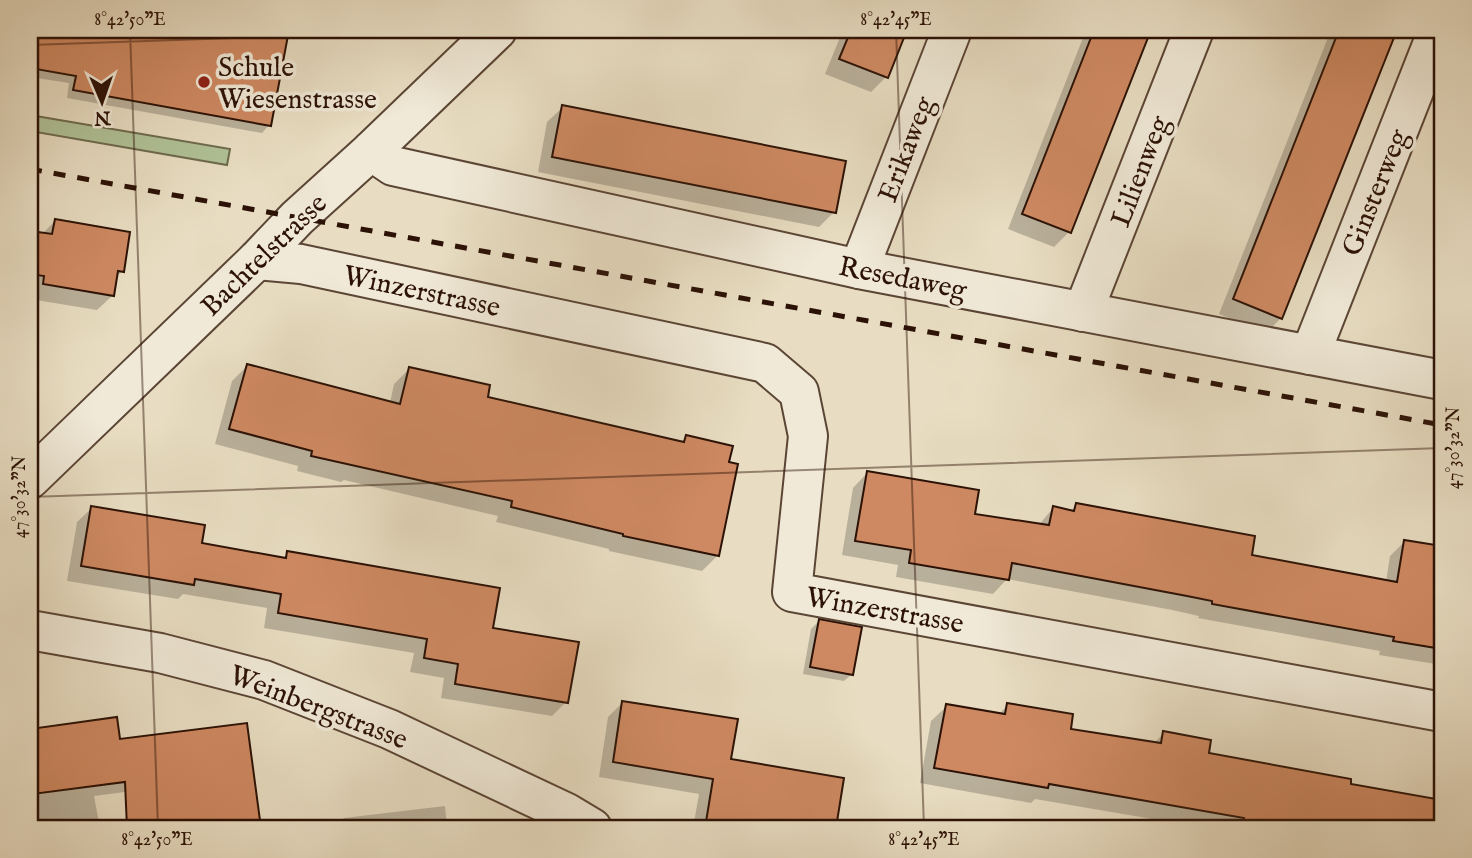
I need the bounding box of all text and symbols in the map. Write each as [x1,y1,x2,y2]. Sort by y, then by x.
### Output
text: 8°42'50"E [94,9,166,32]
text: 8°42'45"E [860,9,932,32]
place label: Schule Wiesenstrasse [218,51,377,118]
north arrow [66,66,136,136]
marker: Schule Wiesenstrasse [196,74,212,90]
street label: Erikaweg [871,91,944,208]
text: N [93,105,112,129]
street label: Lilienweg [1104,111,1179,232]
street label: Ginsterweg [1335,124,1418,261]
street label: Bachtelstrasse [194,187,335,325]
street label: Resedaweg [836,250,970,309]
street label: Winzerstrasse [340,259,503,326]
text: 47°30'32"N [1443,406,1466,489]
text: 47°30'32"N [9,455,32,538]
street label: Winzerstrasse [803,580,966,643]
street label: Weinbergstrasse [224,658,412,758]
text: 8°42'50"E [121,829,193,852]
text: 8°42'45"E [888,829,960,852]

